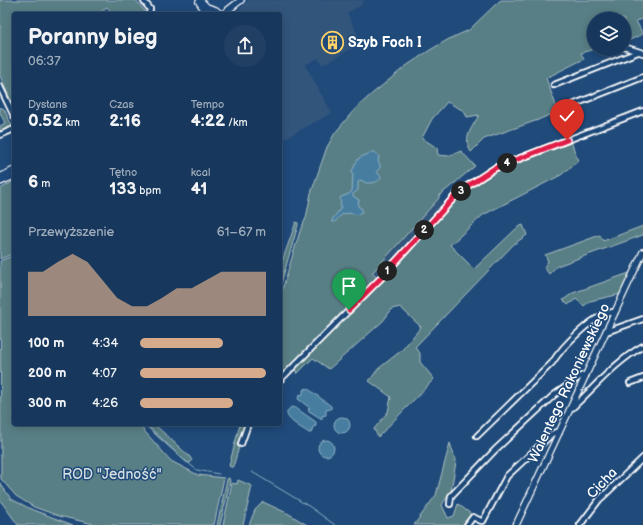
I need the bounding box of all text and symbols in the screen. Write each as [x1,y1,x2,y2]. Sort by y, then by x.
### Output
map controls [587,12,631,56]
button: layers [587,12,631,56]
text: Poranny bieg [28,24,158,51]
button: share [224,25,266,67]
building icon: Szyb Foch I [319,29,345,55]
place label: Szyb Foch I [348,34,422,51]
text: 06:37 [28,53,61,69]
text: Dystans [28,98,67,111]
text: Czas [109,98,134,111]
text: Tempo [191,98,224,111]
pin [550,99,584,140]
icon: check [556,105,578,127]
text: 0.52 [28,111,62,131]
text: 2:16 [109,111,141,131]
text: 4:22 [191,111,225,131]
text: km [62,116,80,129]
text: /km [225,116,248,129]
pin: 4 [497,153,517,173]
text: 4 [504,156,510,169]
text: Tętno [109,166,137,179]
text: kcal [191,166,210,179]
text: 6 [28,172,38,192]
text: m [38,177,50,190]
text: 133 [109,179,136,199]
text: 41 [191,179,208,199]
pin: 3 [451,181,471,201]
text: bpm [136,184,161,197]
text: 3 [458,184,464,197]
pin: 2 [414,220,434,240]
text: 2 [421,223,427,236]
text: Przewyższenie [28,224,114,240]
text: 61–67 m [217,224,266,240]
pin: 1 [377,261,397,281]
text: 1 [385,264,389,277]
pin [332,269,366,310]
icon: arrive [338,275,360,297]
street label: Walentego Rakoniewskiego [525,301,613,465]
text: 100 m [28,335,64,351]
text: 4:34 [92,335,118,351]
text: 200 m [28,365,66,381]
text: 4:07 [92,365,117,381]
text: 300 m [28,395,66,411]
text: 4:26 [92,395,118,411]
street label: Cicha [583,464,621,502]
park label: ROD "Jedność" [62,466,162,483]

